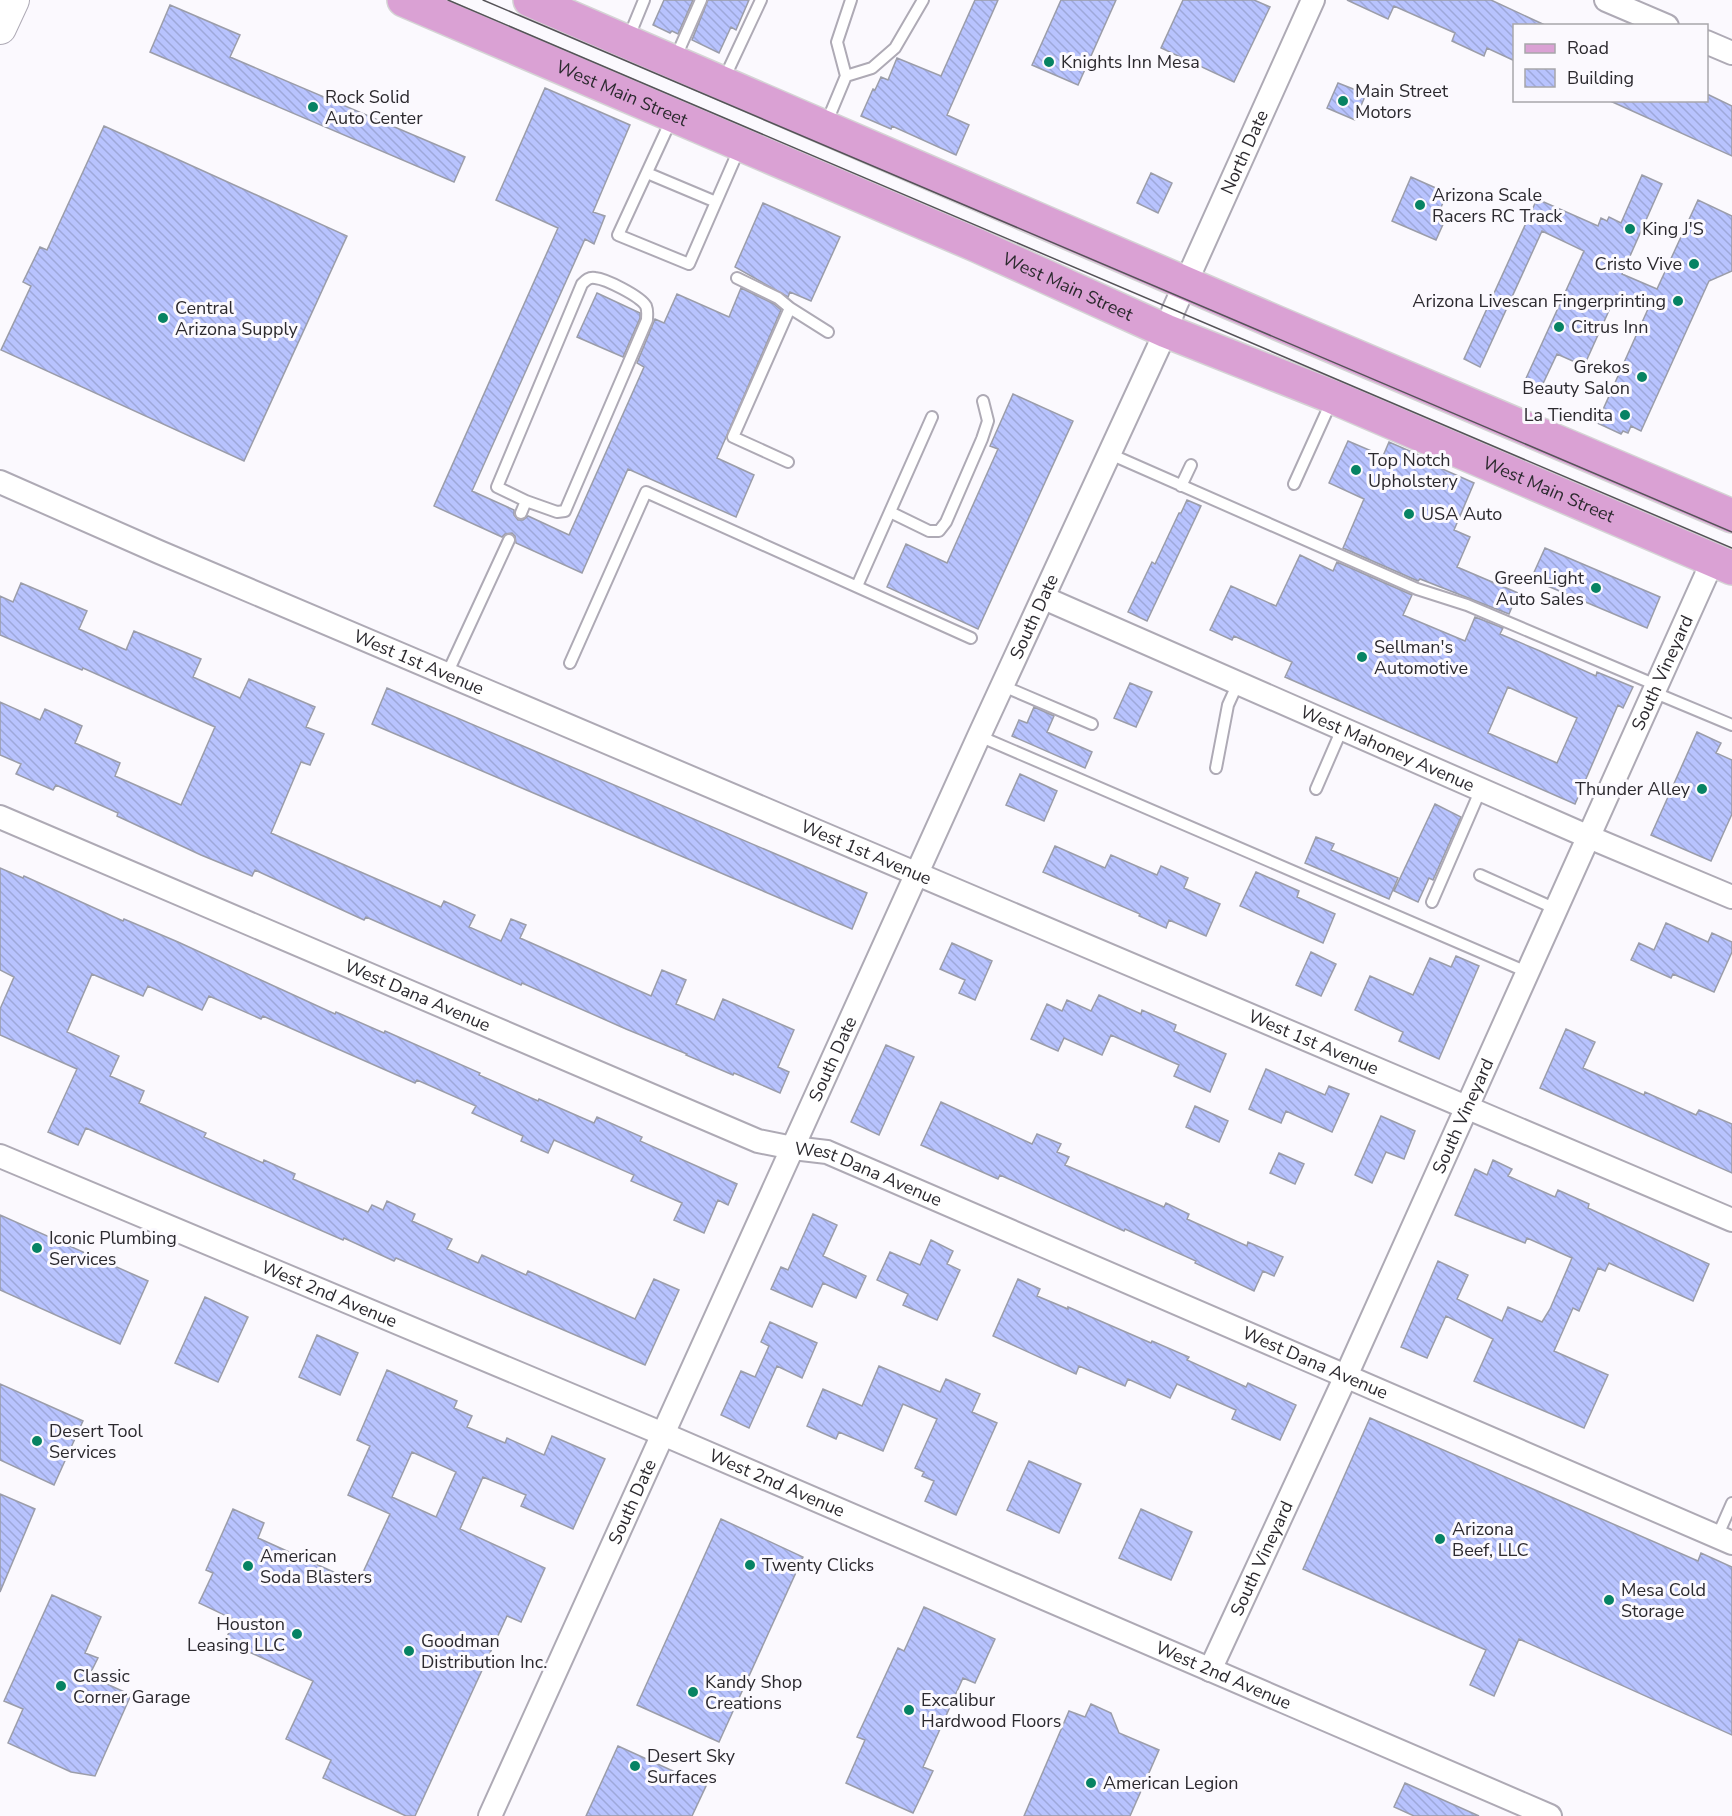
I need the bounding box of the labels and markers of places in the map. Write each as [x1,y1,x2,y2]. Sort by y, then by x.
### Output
place label: Knights Inn Mesa [1061,50,1200,74]
marker: Knights Inn Mesa [1042,55,1056,69]
place label: Main Street Motors [1355,79,1449,124]
place label: Rock Solid Auto Center [325,85,423,130]
marker: Main Street Motors [1336,94,1350,108]
marker: Rock Solid Auto Center [306,100,320,114]
place label: Arizona Scale Racers RC Track [1432,183,1563,228]
marker: Arizona Scale Racers RC Track [1413,198,1427,212]
place label: King J'S [1642,217,1704,241]
marker: King J'S [1623,222,1637,236]
place label: Cristo Vive [1595,252,1682,276]
marker: Cristo Vive [1687,257,1701,271]
place label: Arizona Livescan Fingerprinting [1412,289,1666,313]
marker: Arizona Livescan Fingerprinting [1671,294,1685,308]
place label: Central Arizona Supply [175,296,299,341]
marker: Central Arizona Supply [156,311,170,325]
place label: Citrus Inn [1571,315,1648,339]
marker: Citrus Inn [1552,320,1566,334]
place label: Grekos Beauty Salon [1522,355,1630,400]
marker: Grekos Beauty Salon [1635,370,1649,384]
place label: La Tiendita [1524,403,1613,427]
marker: La Tiendita [1618,408,1632,422]
place label: Top Notch Upholstery [1368,448,1458,493]
marker: Top Notch Upholstery [1349,463,1363,477]
place label: USA Auto [1421,502,1502,526]
marker: USA Auto [1402,507,1416,521]
place label: GreenLight Auto Sales [1494,566,1585,611]
marker: GreenLight Auto Sales [1589,581,1603,595]
place label: Sellman's Automotive [1374,635,1468,680]
marker: Sellman's Automotive [1355,650,1369,664]
place label: Thunder Alley [1575,777,1691,801]
marker: Thunder Alley [1695,782,1709,796]
place label: Iconic Plumbing Services [49,1226,177,1271]
marker: Iconic Plumbing Services [30,1241,44,1255]
place label: Desert Tool Services [49,1419,143,1464]
marker: Desert Tool Services [30,1434,44,1448]
place label: Arizona Beef, LLC [1452,1517,1529,1562]
marker: Arizona Beef, LLC [1433,1532,1447,1546]
place label: American Soda Blasters [260,1544,372,1589]
place label: Twenty Clicks [762,1553,874,1577]
marker: Twenty Clicks [743,1558,757,1572]
marker: American Soda Blasters [241,1559,255,1573]
place label: Mesa Cold Storage [1621,1578,1706,1623]
marker: Mesa Cold Storage [1602,1593,1616,1607]
place label: Houston Leasing LLC [187,1612,285,1657]
marker: Houston Leasing LLC [290,1627,304,1641]
place label: Goodman Distribution Inc. [421,1629,547,1674]
marker: Goodman Distribution Inc. [402,1644,416,1658]
place label: Classic Corner Garage [73,1664,190,1709]
place label: Kandy Shop Creations [705,1670,802,1715]
marker: Classic Corner Garage [54,1679,68,1693]
marker: Kandy Shop Creations [686,1685,700,1699]
place label: Excalibur Hardwood Floors [921,1688,1061,1733]
marker: Excalibur Hardwood Floors [902,1703,916,1717]
place label: Desert Sky Surfaces [647,1744,736,1789]
marker: Desert Sky Surfaces [628,1759,642,1773]
place label: American Legion [1103,1771,1239,1795]
marker: American Legion [1084,1776,1098,1790]

